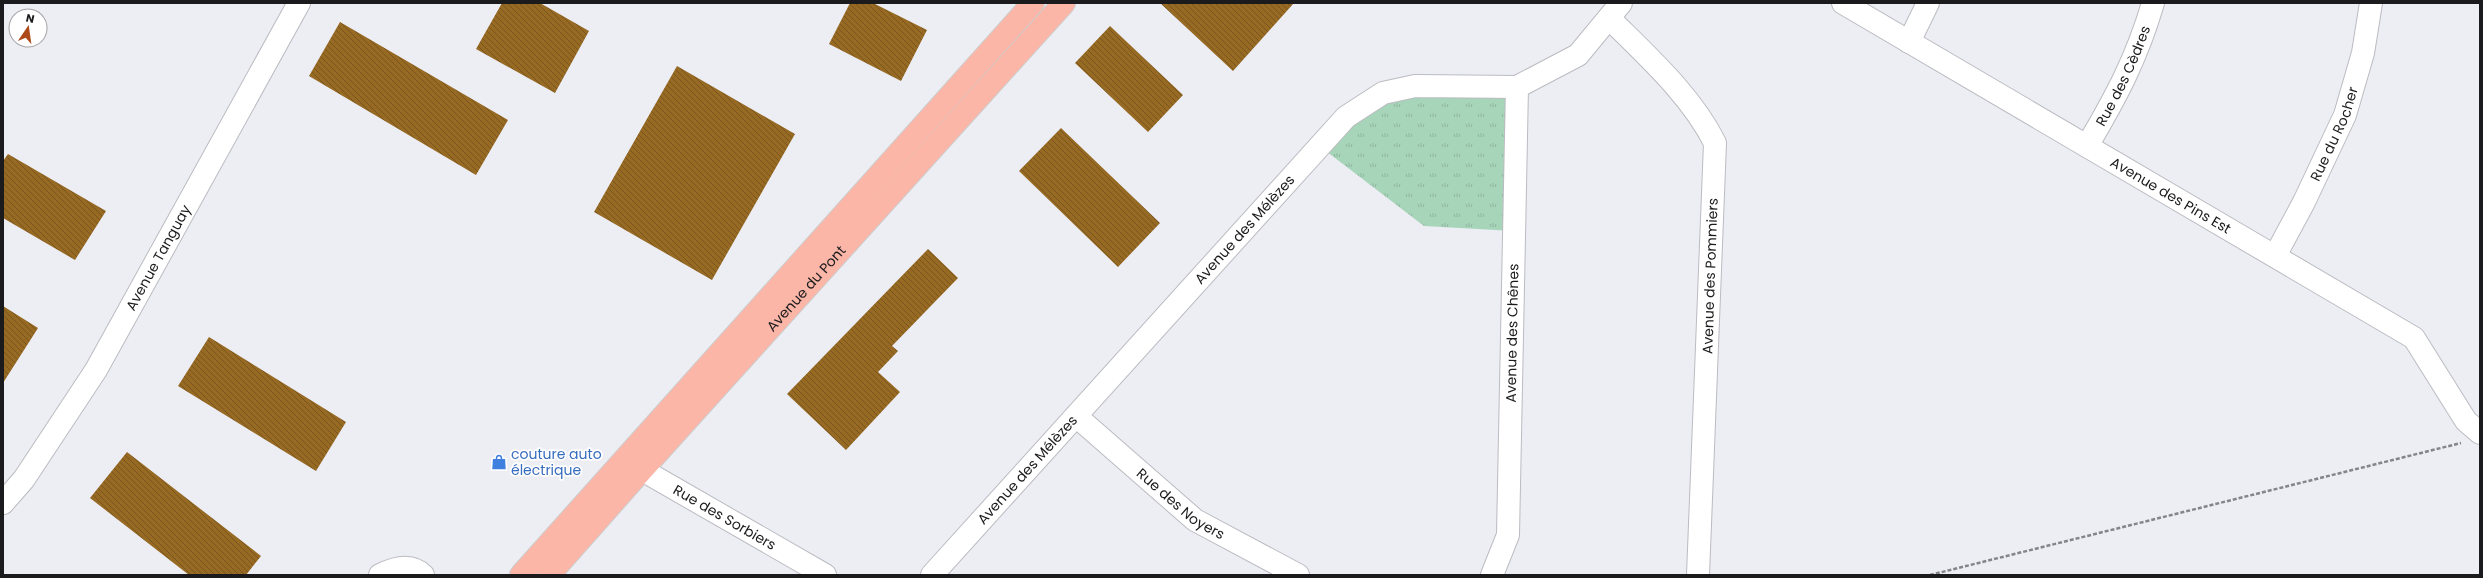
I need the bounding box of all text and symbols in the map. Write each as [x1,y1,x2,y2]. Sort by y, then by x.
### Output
north arrow [8,8,48,48]
text: N [24,10,36,27]
street label: Rue des Cèdres [2091,23,2155,130]
street label: Rue du Rocher [2305,84,2363,184]
street label: Avenue des Pins Est [2107,152,2235,239]
street label: Avenue des Mélèzes [1190,170,1299,288]
street label: Avenue des Pommiers [1697,198,1723,354]
street label: Avenue Tanguay [121,201,196,314]
street label: Avenue du Pont [762,241,850,336]
street label: Avenue des Chênes [1501,263,1523,403]
street label: Avenue des Mélèzes [973,411,1082,529]
place label: couture auto électrique [511,444,602,480]
shop icon: couture auto électrique [490,453,508,471]
street label: Rue des Noyers [1132,463,1228,544]
street label: Rue des Sorbiers [670,480,780,555]

